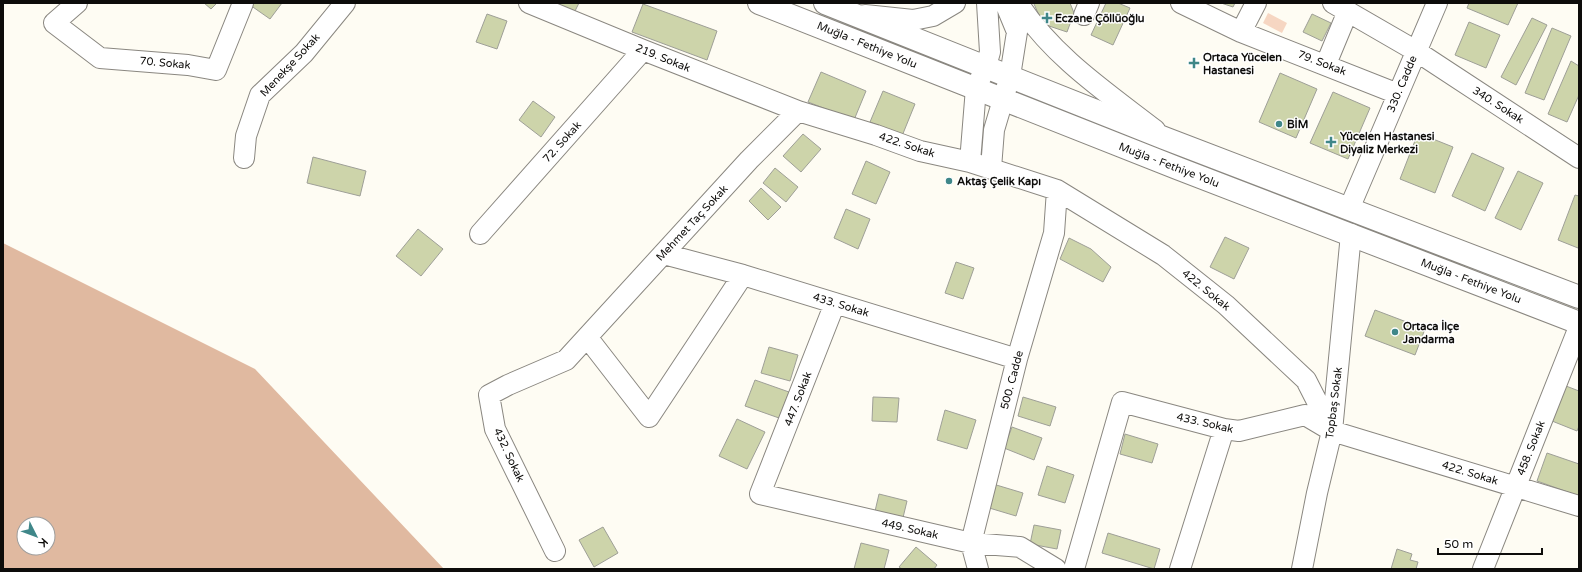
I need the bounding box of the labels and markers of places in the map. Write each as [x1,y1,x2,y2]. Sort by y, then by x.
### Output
place label: Eczane Çöllüoğlu [1055,12,1145,26]
marker: Eczane Çöllüoğlu [1042,13,1052,23]
place label: Ortaca Yücelen Hastanesi [1203,51,1282,77]
marker: Ortaca Yücelen Hastanesi [1188,57,1200,69]
place label: BİM [1287,117,1308,131]
marker: BİM [1274,119,1284,129]
place label: Yücelen Hastanesi Diyaliz Merkezi [1340,130,1435,157]
marker: Yücelen Hastanesi Diyaliz Merkezi [1325,136,1337,148]
place label: Aktaş Çelik Kapı [957,175,1041,189]
marker: Aktaş Çelik Kapı [944,176,954,186]
place label: Ortaca İlçe Jandarma [1402,319,1460,346]
marker: Ortaca İlçe Jandarma [1390,327,1400,337]

